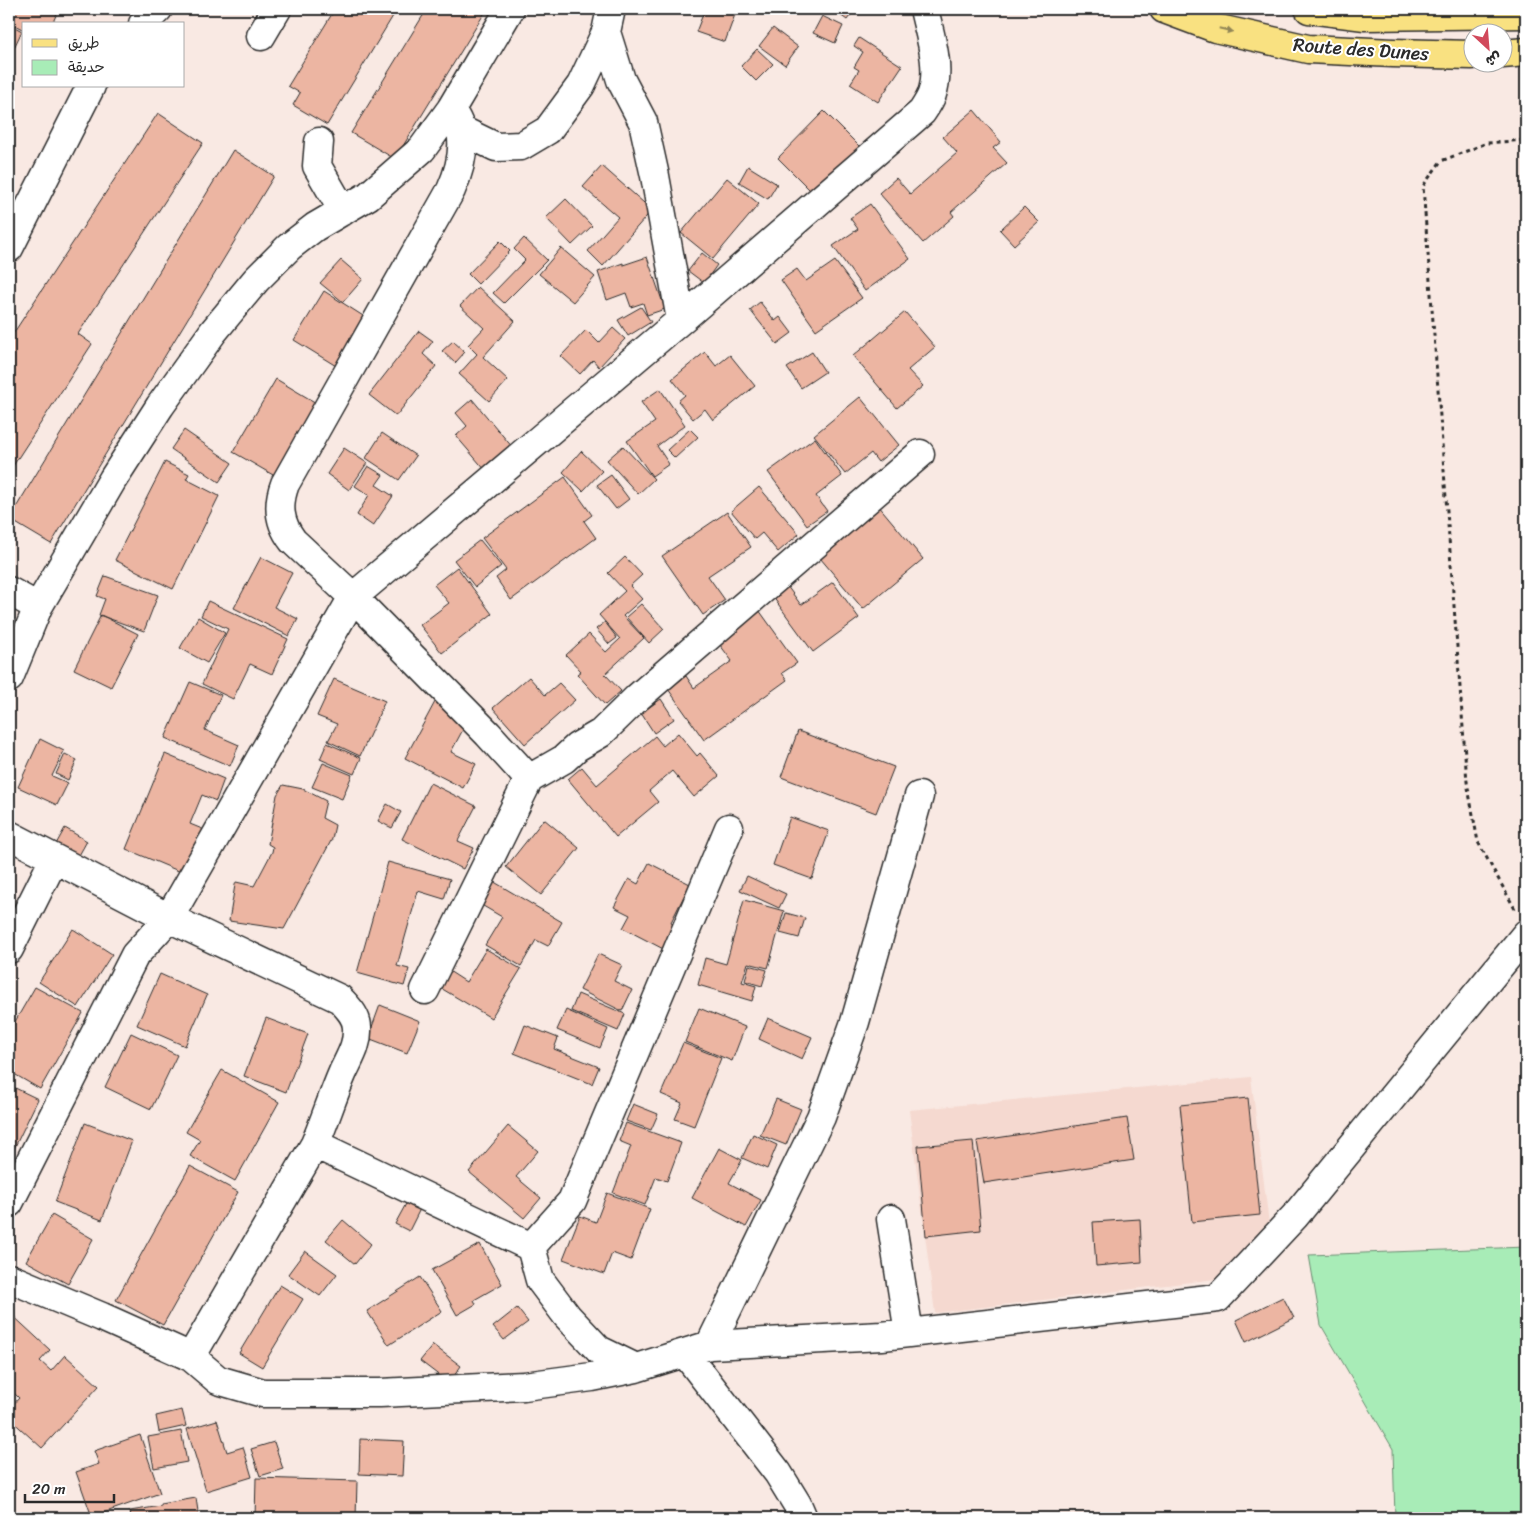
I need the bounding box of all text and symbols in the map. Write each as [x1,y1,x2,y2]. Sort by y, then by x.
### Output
legend [22,22,185,88]
north arrow [1462,22,1512,72]
one-way arrow [1219,26,1234,34]
street label: Route des Dunes [1292,28,1430,70]
text: طريق [68,30,100,56]
text: ش [1481,45,1506,74]
text: حديقة [68,54,105,80]
scale bar [25,1472,114,1504]
text: 20 m [32,1476,66,1502]

